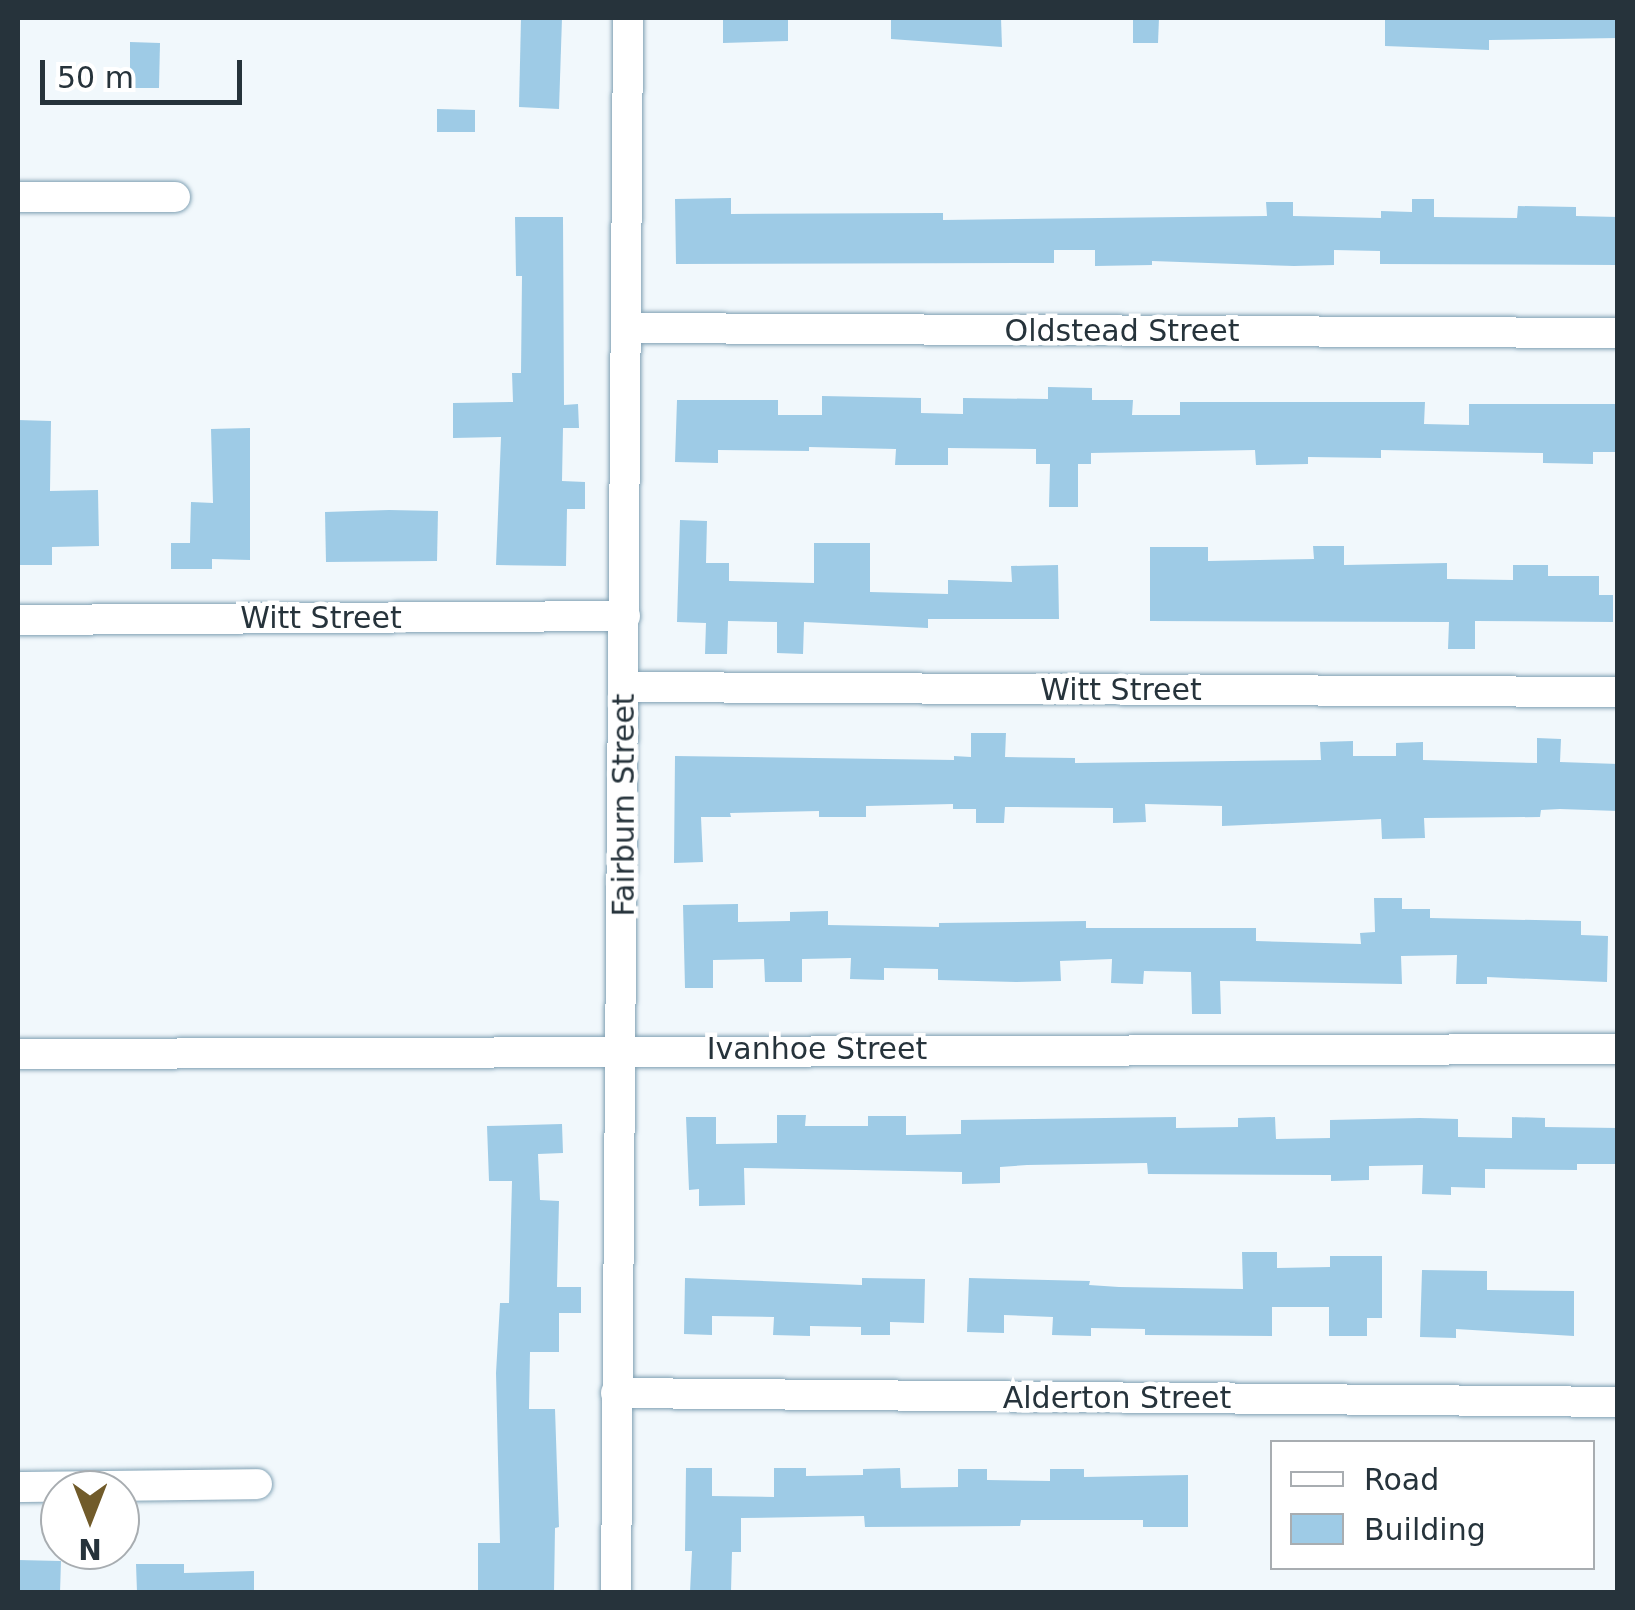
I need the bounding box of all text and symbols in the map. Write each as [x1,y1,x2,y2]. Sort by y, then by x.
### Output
scale bar [45,40,248,102]
text: 50 m [57,60,134,95]
street label: Oldstead Street [1005,313,1239,349]
street label: Witt Street [240,600,402,636]
street label: Witt Street [1040,672,1202,708]
street label: Fairburn Street [606,693,642,917]
street label: Ivanhoe Street [707,1031,927,1067]
street label: Alderton Street [1003,1380,1231,1416]
legend [1270,1440,1595,1570]
text: Road [1364,1462,1439,1497]
north arrow [40,1470,140,1570]
text: Building [1364,1512,1486,1547]
text: N [78,1532,102,1565]

